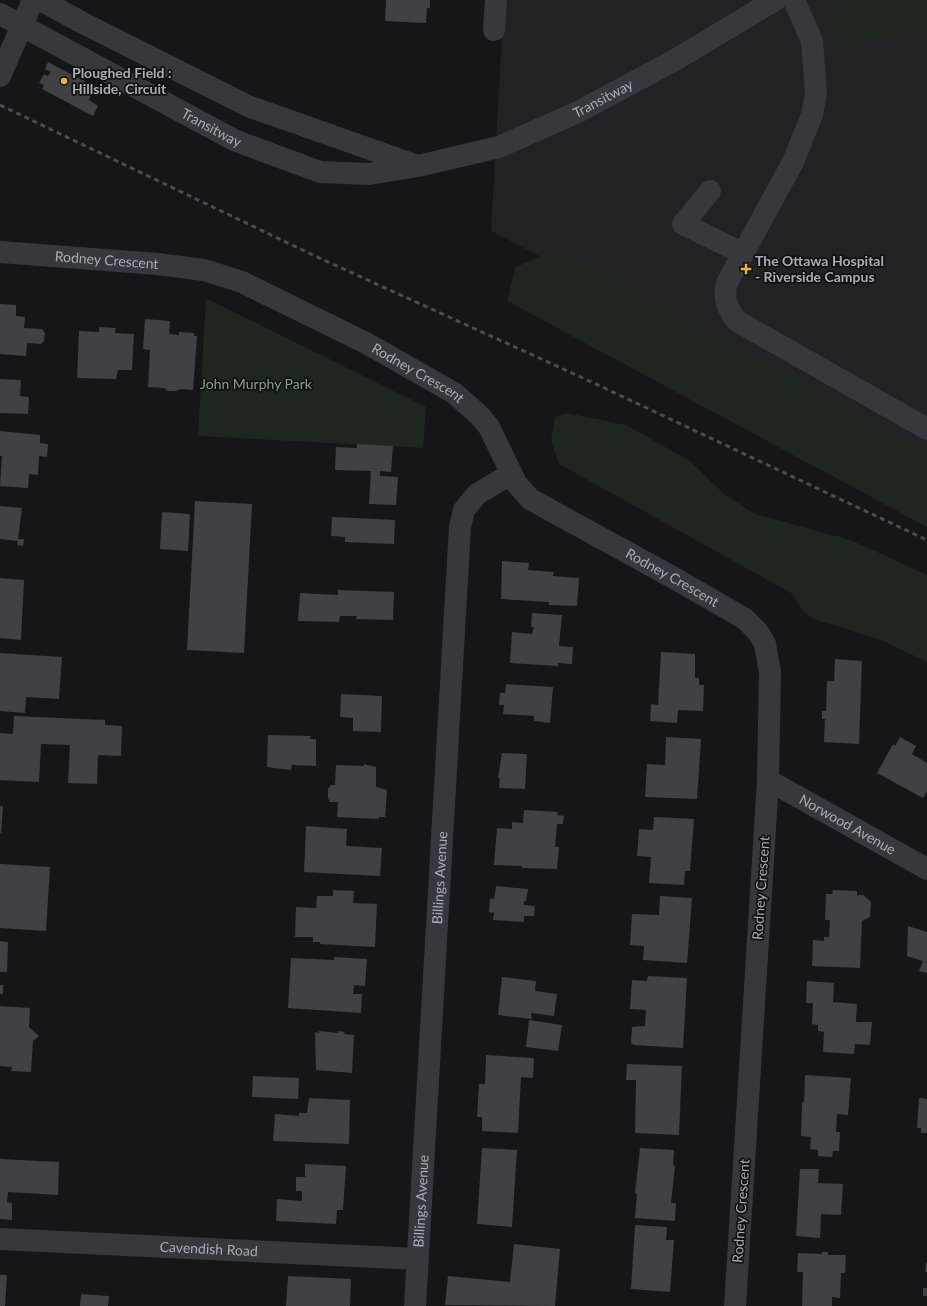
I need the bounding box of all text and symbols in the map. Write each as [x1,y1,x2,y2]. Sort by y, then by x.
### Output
place label: Ploughed Field : Hillside, Circuit [72,64,172,97]
street label: Transitway [570,75,636,121]
marker: Ploughed Field : Hillside, Circuit [59,76,69,86]
street label: Transitway [179,104,245,150]
street label: Rodney Crescent [54,247,159,272]
place label: The Ottawa Hospital - Riverside Campus [755,252,884,285]
marker: The Ottawa Hospital - Riverside Campus [740,263,752,275]
street label: Rodney Crescent [369,339,468,406]
park label: John Murphy Park [200,375,313,392]
street label: Rodney Crescent [623,544,722,610]
street label: Norwood Avenue [797,790,899,858]
street label: Billings Avenue [428,831,450,925]
street label: Rodney Crescent [748,836,773,940]
street label: Billings Avenue [409,1154,432,1248]
street label: Rodney Crescent [728,1159,753,1263]
street label: Cavendish Road [159,1238,258,1259]

